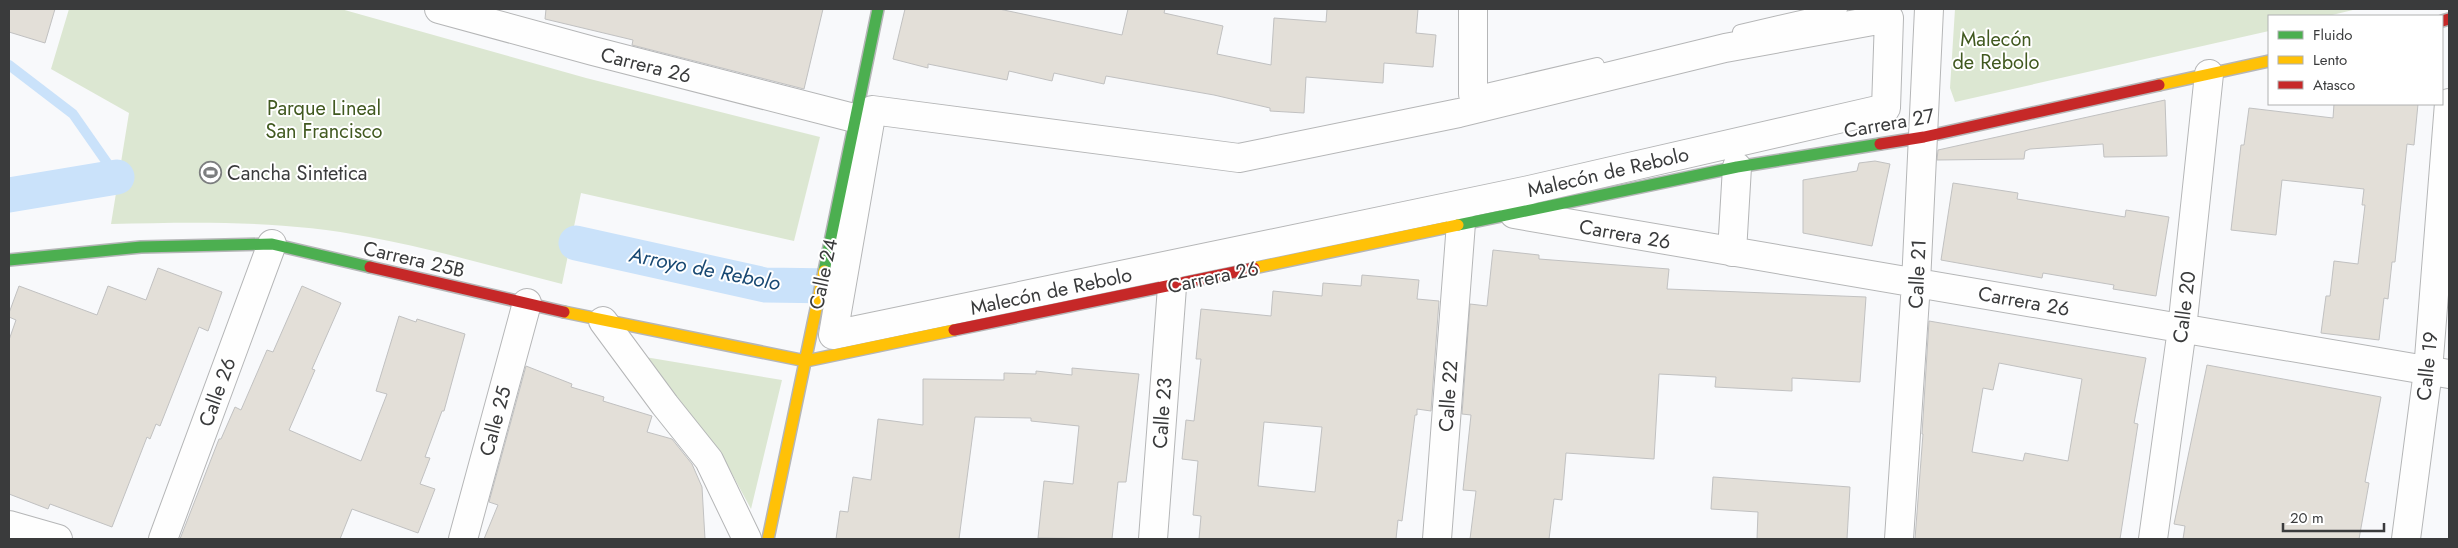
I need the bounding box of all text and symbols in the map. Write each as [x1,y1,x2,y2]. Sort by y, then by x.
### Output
legend [2268,15,2443,105]
text: Fluido [2313,24,2352,46]
park label: Malecón de Rebolo [1952,25,2040,77]
street label: Carrera 26 [598,40,694,91]
text: Lento [2313,49,2347,71]
text: Atasco [2313,74,2355,96]
park label: Parque Lineal San Francisco [266,94,383,146]
street label: Carrera 27 [1842,101,1937,146]
street label: Malecón de Rebolo [1525,140,1692,205]
place label: Cancha Sintetica [227,159,367,188]
sports icon: Cancha Sintetica [199,161,223,185]
street label: Carrera 26 [1577,212,1673,257]
street label: Carrera 25B [360,234,467,285]
street label: Calle 24 [802,236,845,312]
water label: Arroyo de Rebolo [626,239,783,298]
street label: Calle 21 [1901,239,1934,309]
street label: Carrera 26 [1165,254,1261,301]
street label: Malecón de Rebolo [968,260,1135,323]
street label: Calle 20 [2166,269,2203,345]
street label: Carrera 26 [1976,279,2072,324]
street label: Calle 19 [2409,330,2446,402]
street label: Calle 26 [192,354,243,431]
street label: Calle 22 [1432,359,1465,433]
street label: Calle 23 [1146,376,1179,450]
street label: Calle 25 [472,383,519,459]
scale bar [2283,500,2384,532]
text: 20 m [2290,507,2324,529]

